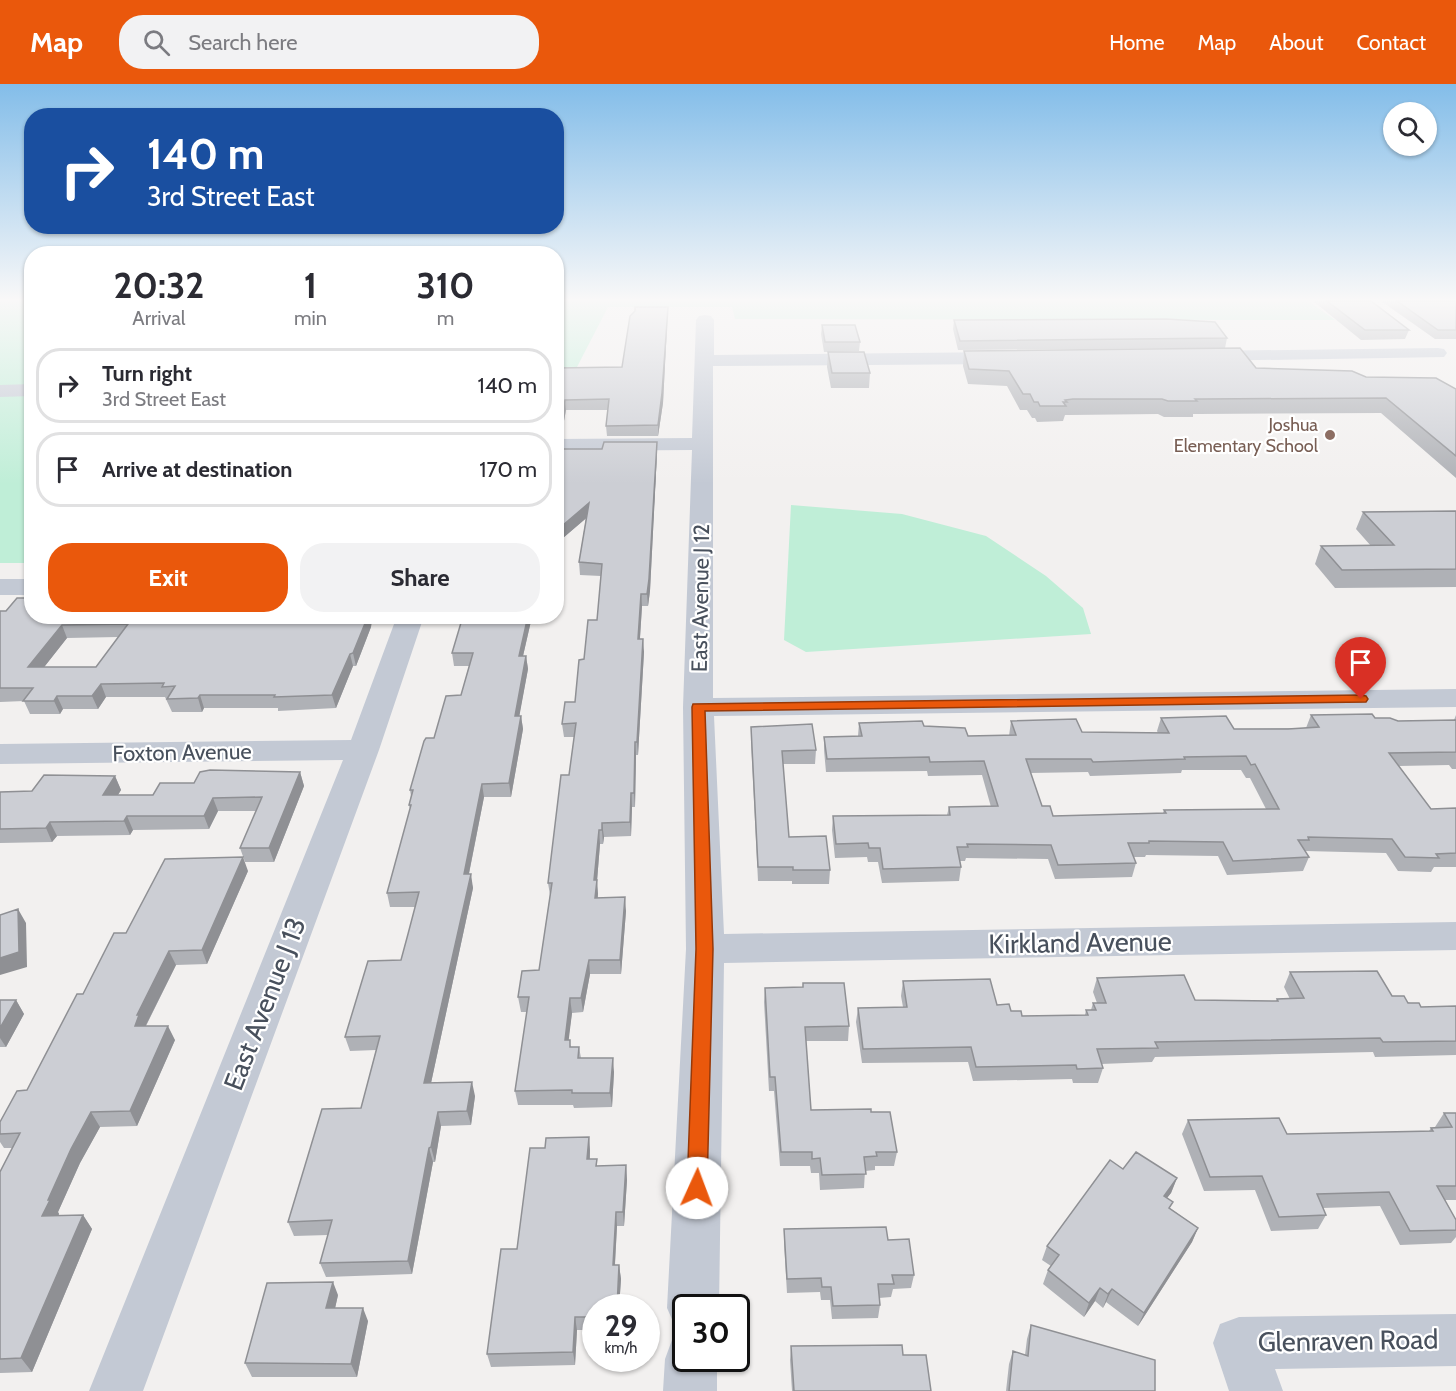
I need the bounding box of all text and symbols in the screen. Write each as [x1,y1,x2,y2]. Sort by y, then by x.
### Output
search box [119,15,539,69]
text: Map [30,25,83,59]
icon: search [140,26,173,59]
text: Search here [188,29,297,56]
text: Home [1109,30,1165,55]
text: Map [1198,30,1236,55]
text: About [1269,30,1323,55]
text: Contact [1356,30,1426,55]
map controls [1383,102,1437,156]
button: search [1383,102,1437,156]
text: 140 m [147,128,264,180]
icon: right [48,132,126,210]
text: 3rd Street East [147,180,315,213]
text: 20:32 [114,263,204,307]
text: 1 [304,263,317,307]
text: 310 [416,263,474,307]
text: Arrival [132,306,186,330]
text: min [294,306,327,330]
text: m [437,306,454,330]
text: Turn right [102,360,192,387]
icon: right [51,369,84,402]
text: 140 m [478,372,537,399]
text: 3rd Street East [102,387,226,411]
place label: Joshua Elementary School [1174,414,1319,457]
marker: Joshua Elementary School [1323,428,1337,442]
icon: arrive [51,453,84,486]
text: Arrive at destination [102,456,292,483]
text: 170 m [479,456,537,483]
street label: East Avenue J 12 [686,524,715,672]
button: Exit [48,543,288,612]
button: Share [300,543,540,612]
pin [1335,637,1386,699]
icon: arrive [1344,646,1377,679]
street label: Foxton Avenue [112,738,252,767]
street label: East Avenue J 13 [216,913,313,1095]
street label: Kirkland Avenue [988,924,1172,961]
position arrow [665,1156,729,1220]
speed limit sign: 30 [672,1294,750,1372]
text: 29 [605,1307,637,1344]
street label: Glenraven Road [1257,1322,1439,1359]
text: km/h [605,1339,637,1357]

